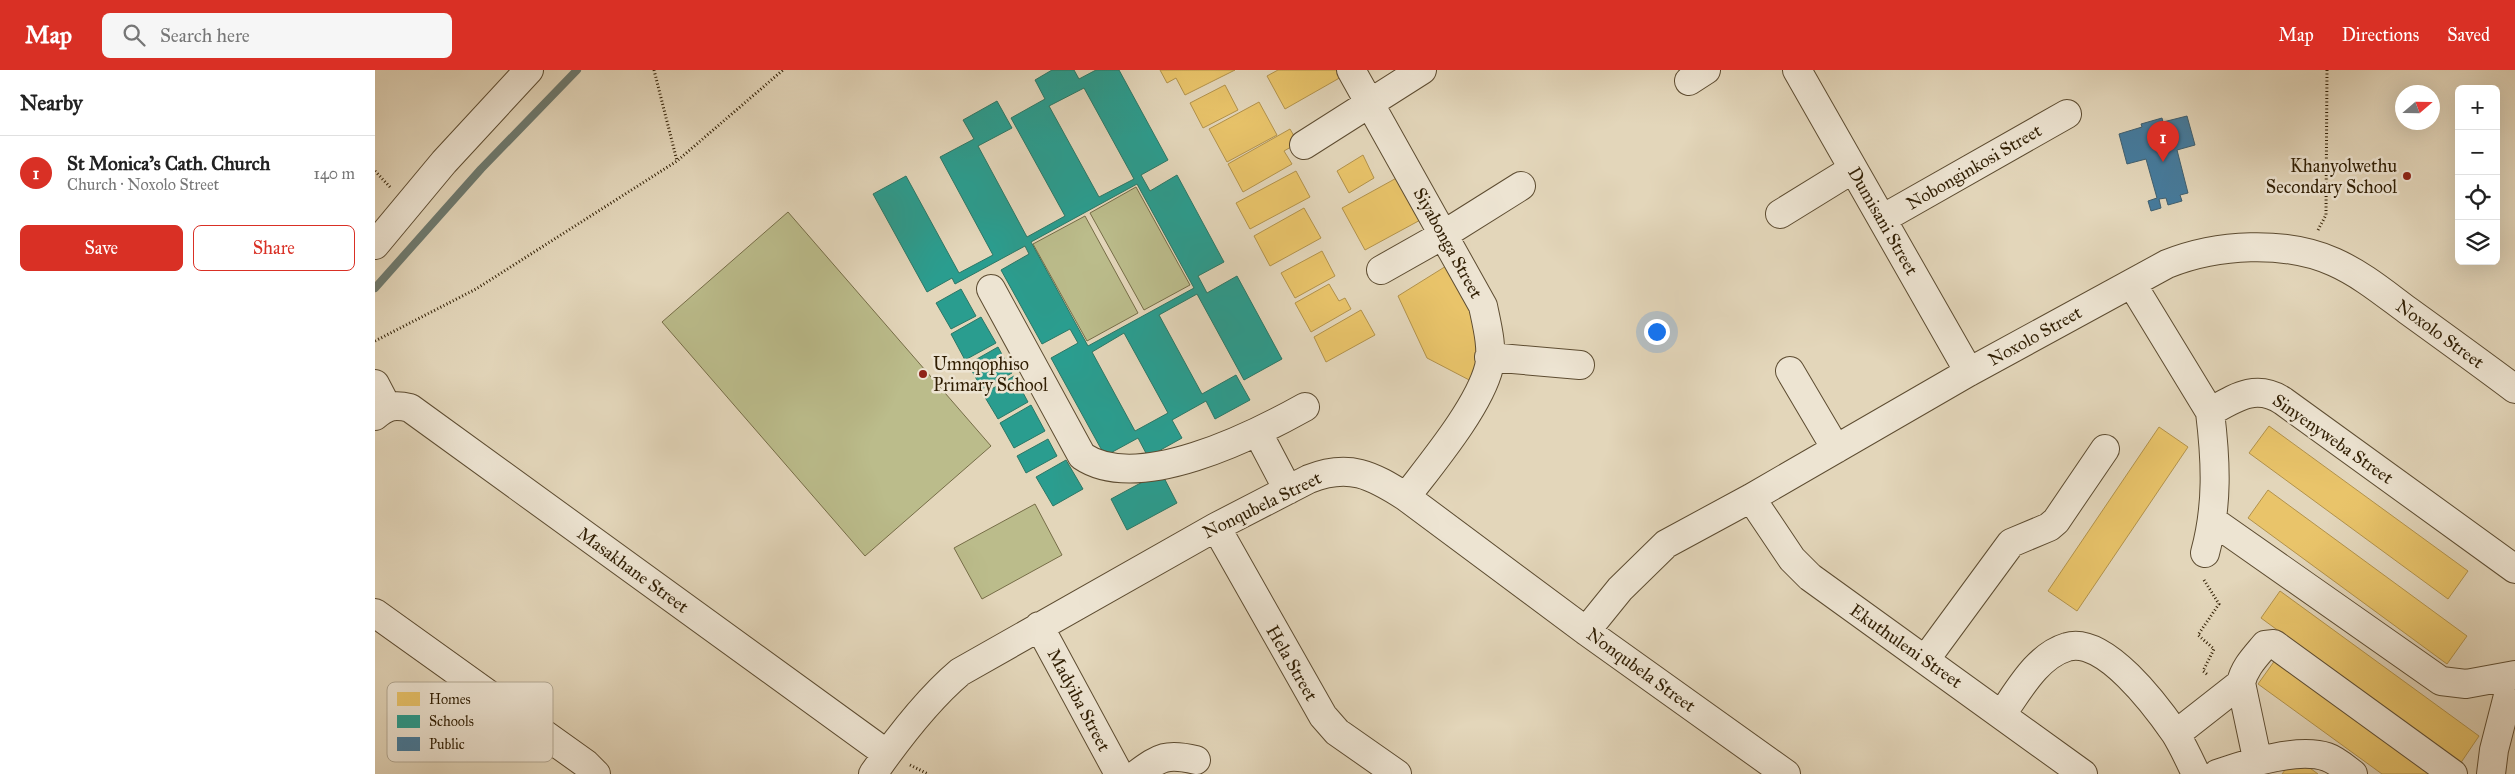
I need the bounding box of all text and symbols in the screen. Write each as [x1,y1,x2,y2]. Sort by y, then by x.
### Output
search box [102,13,452,58]
text: Map [25,20,72,50]
icon: search [120,21,148,49]
text: Search here [160,24,250,47]
text: Map [2278,24,2314,46]
text: Directions [2342,24,2419,46]
text: Saved [2447,24,2490,46]
north arrow [2395,85,2440,130]
map controls [2455,85,2500,265]
button: + [2455,85,2500,130]
text: Nearby [20,90,83,116]
street label: Nobonginkosi Street [1902,119,2047,215]
pin: 1 [2147,121,2179,162]
button: − [2455,130,2500,175]
text: St Monica's Cath. Church [67,152,270,175]
place label: Khanyolwethu Secondary School [2266,155,2397,198]
street label: Dumisani Street [1843,163,1923,280]
text: 1 [33,164,39,183]
text: 140 m [314,164,355,183]
marker: Khanyolwethu Secondary School [2401,170,2413,182]
text: Church · Noxolo Street [67,175,219,194]
button: locate [2455,175,2500,220]
street label: Siyabonga Street [1408,184,1488,303]
button: layers [2455,220,2500,265]
button: Save [20,225,183,271]
button: Share [193,225,355,271]
street label: Noxolo Street [2392,295,2489,374]
street label: Noxolo Street [1984,301,2086,371]
your location [1644,319,1670,345]
place label: Umnqophiso Primary School [933,353,1048,396]
marker: Umnqophiso Primary School [917,368,929,380]
street label: Sinyenyweba Street [2268,389,2398,489]
street label: Nonqubela Street [1199,466,1326,544]
street label: Masakhane Street [573,522,693,618]
street label: Ekuthuleni Street [1846,599,1967,693]
street label: Hela Street [1261,621,1323,705]
street label: Nonqubela Street [1582,623,1700,718]
street label: Madyiba Street [1043,645,1116,756]
legend [387,682,553,762]
text: Homes [429,691,471,708]
text: Schools [429,713,474,730]
text: Public [429,736,465,753]

